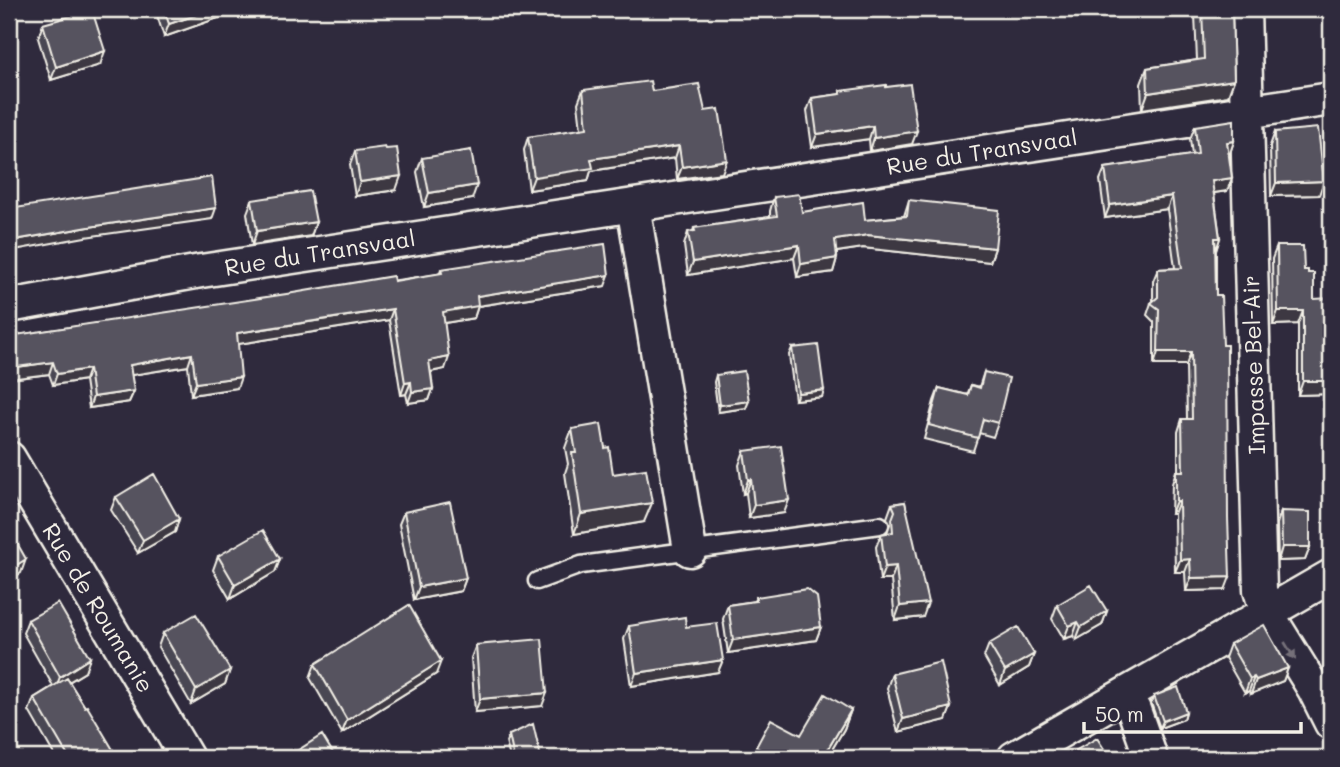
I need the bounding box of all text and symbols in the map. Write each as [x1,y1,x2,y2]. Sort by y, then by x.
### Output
street label: Rue du Transvaal [884,121,1079,181]
street label: Rue du Transvaal [222,222,417,282]
street label: Impasse Bel-Air [1235,275,1271,455]
street label: Rue de Roumanie [36,517,161,698]
one-way arrow [1284,641,1297,661]
scale bar [1084,690,1302,734]
text: 50 m [1095,700,1144,727]

